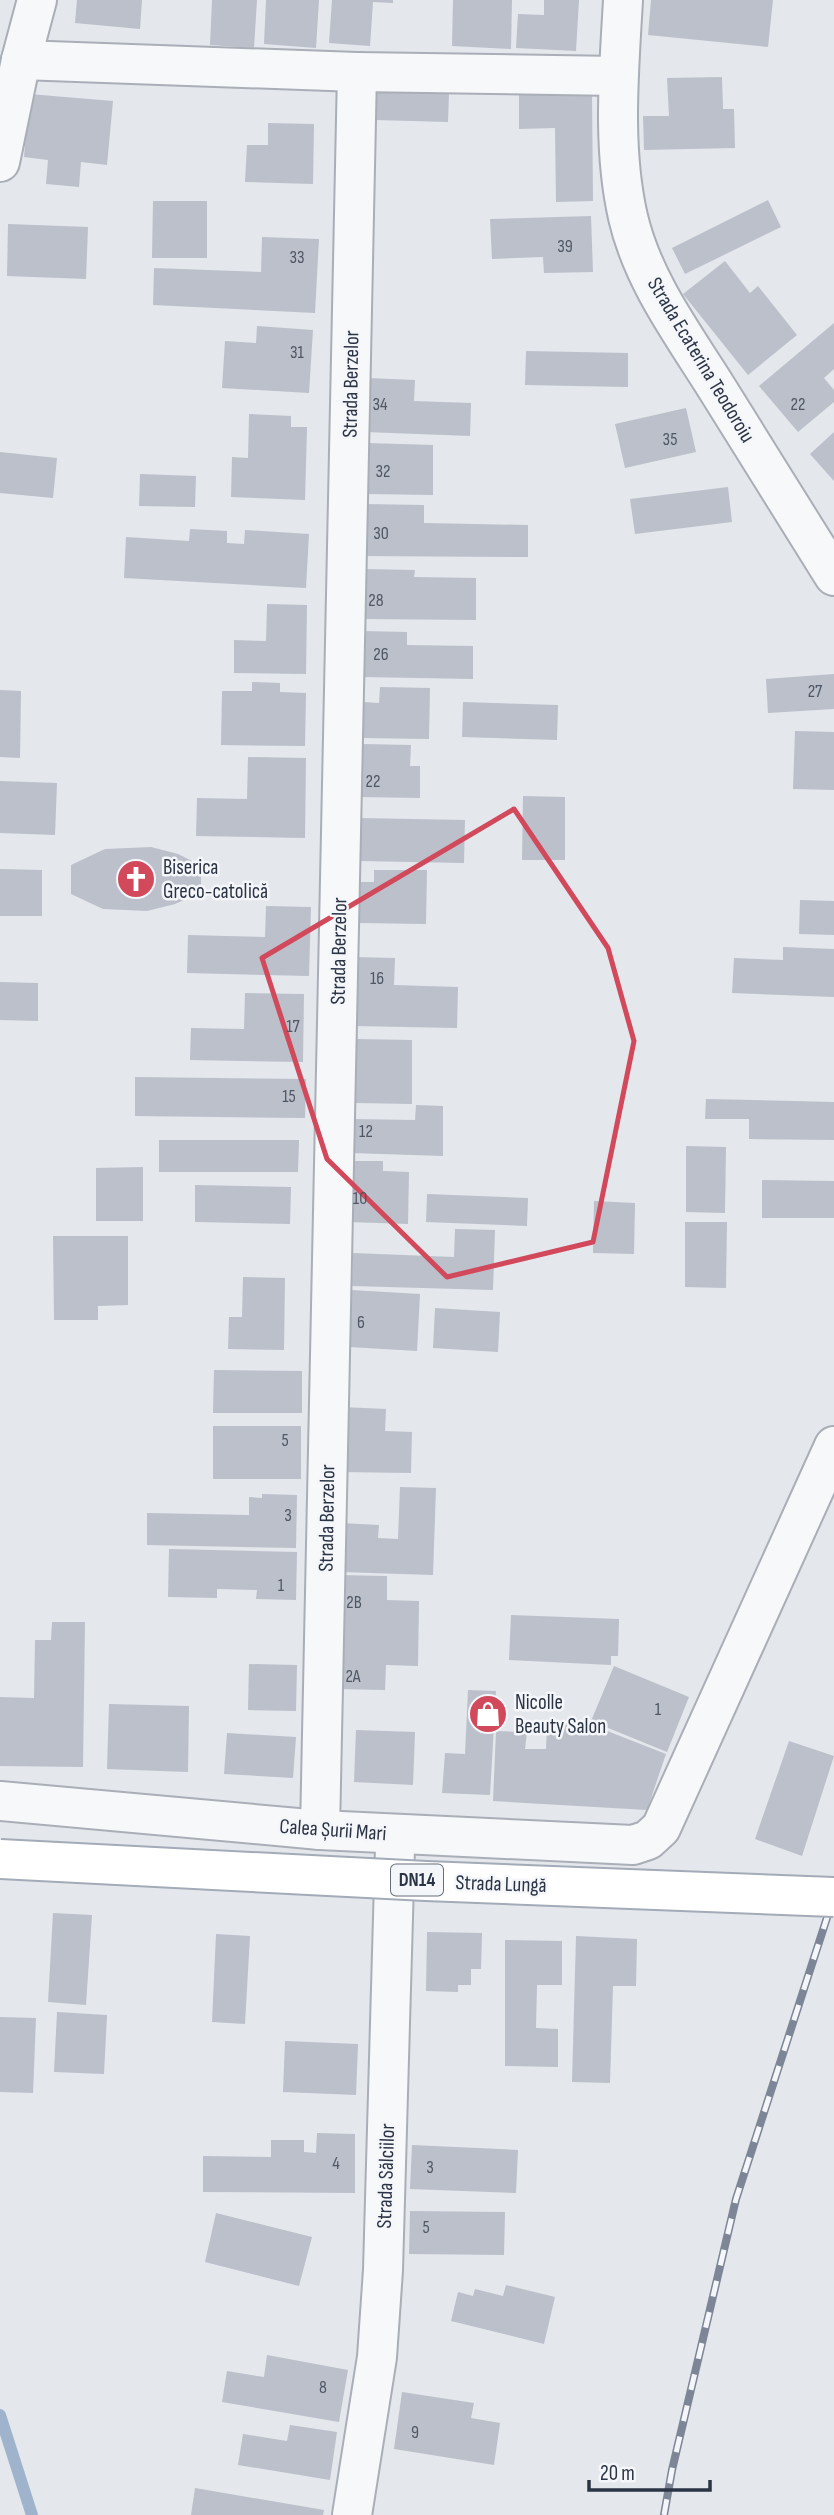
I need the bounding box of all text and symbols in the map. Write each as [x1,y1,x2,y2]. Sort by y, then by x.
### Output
house number: 39 [557,236,573,257]
house number: 33 [289,247,305,268]
street label: Strada Ecaterina Teodoroiu [642,273,760,447]
street label: Strada Berzelor [338,330,364,438]
house number: 31 [290,342,305,363]
house number: 34 [372,394,388,415]
house number: 22 [791,394,805,415]
house number: 35 [663,429,677,450]
house number: 32 [376,461,390,482]
house number: 30 [373,523,389,544]
house number: 28 [368,590,384,611]
house number: 26 [373,644,389,665]
house number: 27 [808,681,823,702]
house number: 22 [366,771,380,792]
place label: Biserica Greco-catolică [163,855,268,904]
church icon: Biserica Greco-catolică [115,858,157,900]
street label: Strada Berzelor [326,897,352,1005]
house number: 16 [370,968,384,989]
house number: 17 [286,1016,301,1037]
house number: 15 [282,1086,296,1107]
house number: 12 [359,1121,373,1142]
house number: 10 [353,1188,367,1209]
house number: 6 [357,1312,365,1333]
house number: 5 [281,1430,289,1451]
street label: Strada Berzelor [314,1464,340,1572]
house number: 3 [284,1505,292,1526]
house number: 1 [278,1575,285,1596]
house number: 2B [346,1592,362,1613]
house number: 2A [345,1666,361,1687]
place label: Nicolle Beauty Salon [515,1690,606,1739]
shop icon: Nicolle Beauty Salon [467,1693,509,1735]
house number: 1 [655,1699,662,1720]
street label: Calea Șurii Mari [279,1814,387,1846]
road number: DN14 [391,1864,443,1896]
street label: Strada Lungă [455,1870,547,1898]
street label: Strada Sălciilor [372,2123,400,2229]
house number: 4 [332,2153,340,2174]
house number: 3 [426,2157,434,2178]
house number: 5 [422,2217,430,2238]
house number: 8 [319,2377,327,2398]
house number: 9 [411,2422,419,2443]
scale bar [589,2448,710,2492]
text: 20 m [600,2461,635,2486]

